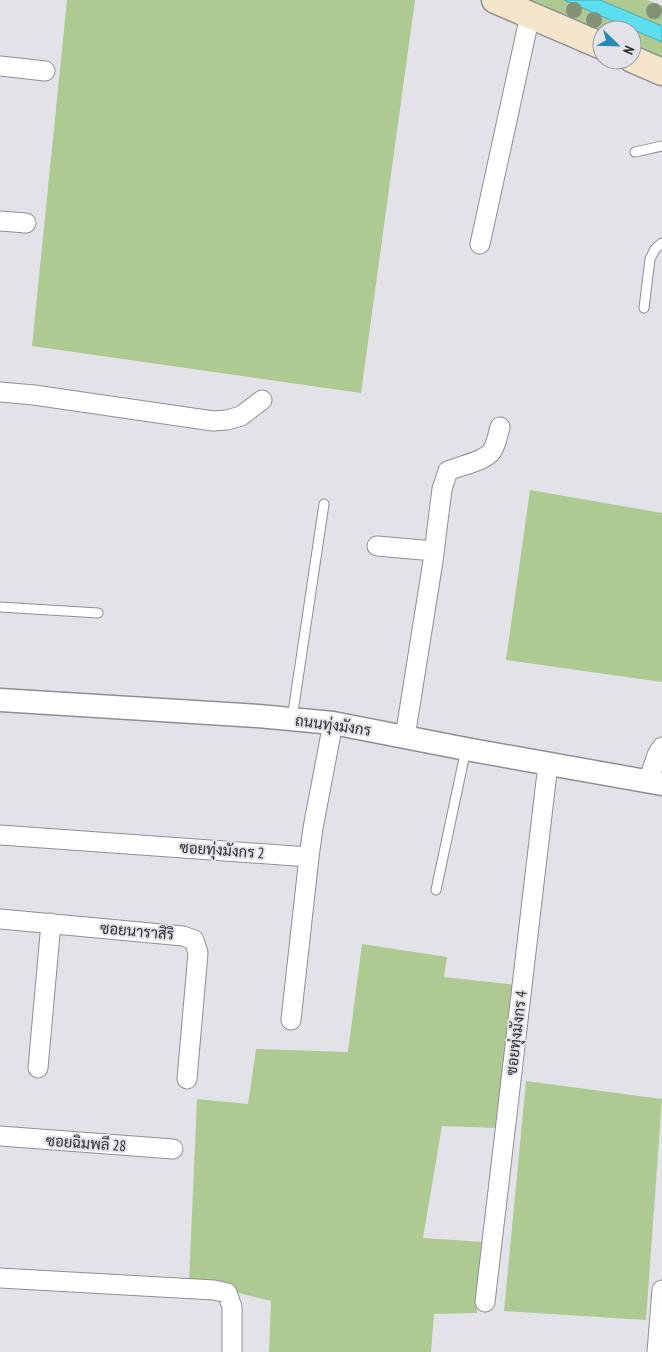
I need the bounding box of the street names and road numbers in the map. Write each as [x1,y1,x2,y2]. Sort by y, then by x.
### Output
street label: ถนนทุ่งมังกร [294,710,372,742]
street label: ซอยทุ่งมังกร 2 [179,838,265,864]
street label: ซอยนาราสิริ [99,918,175,944]
street label: ซอยทุ่งมังกร 4 [501,989,533,1077]
street label: ซอยฉิมพลี 28 [45,1131,127,1155]

